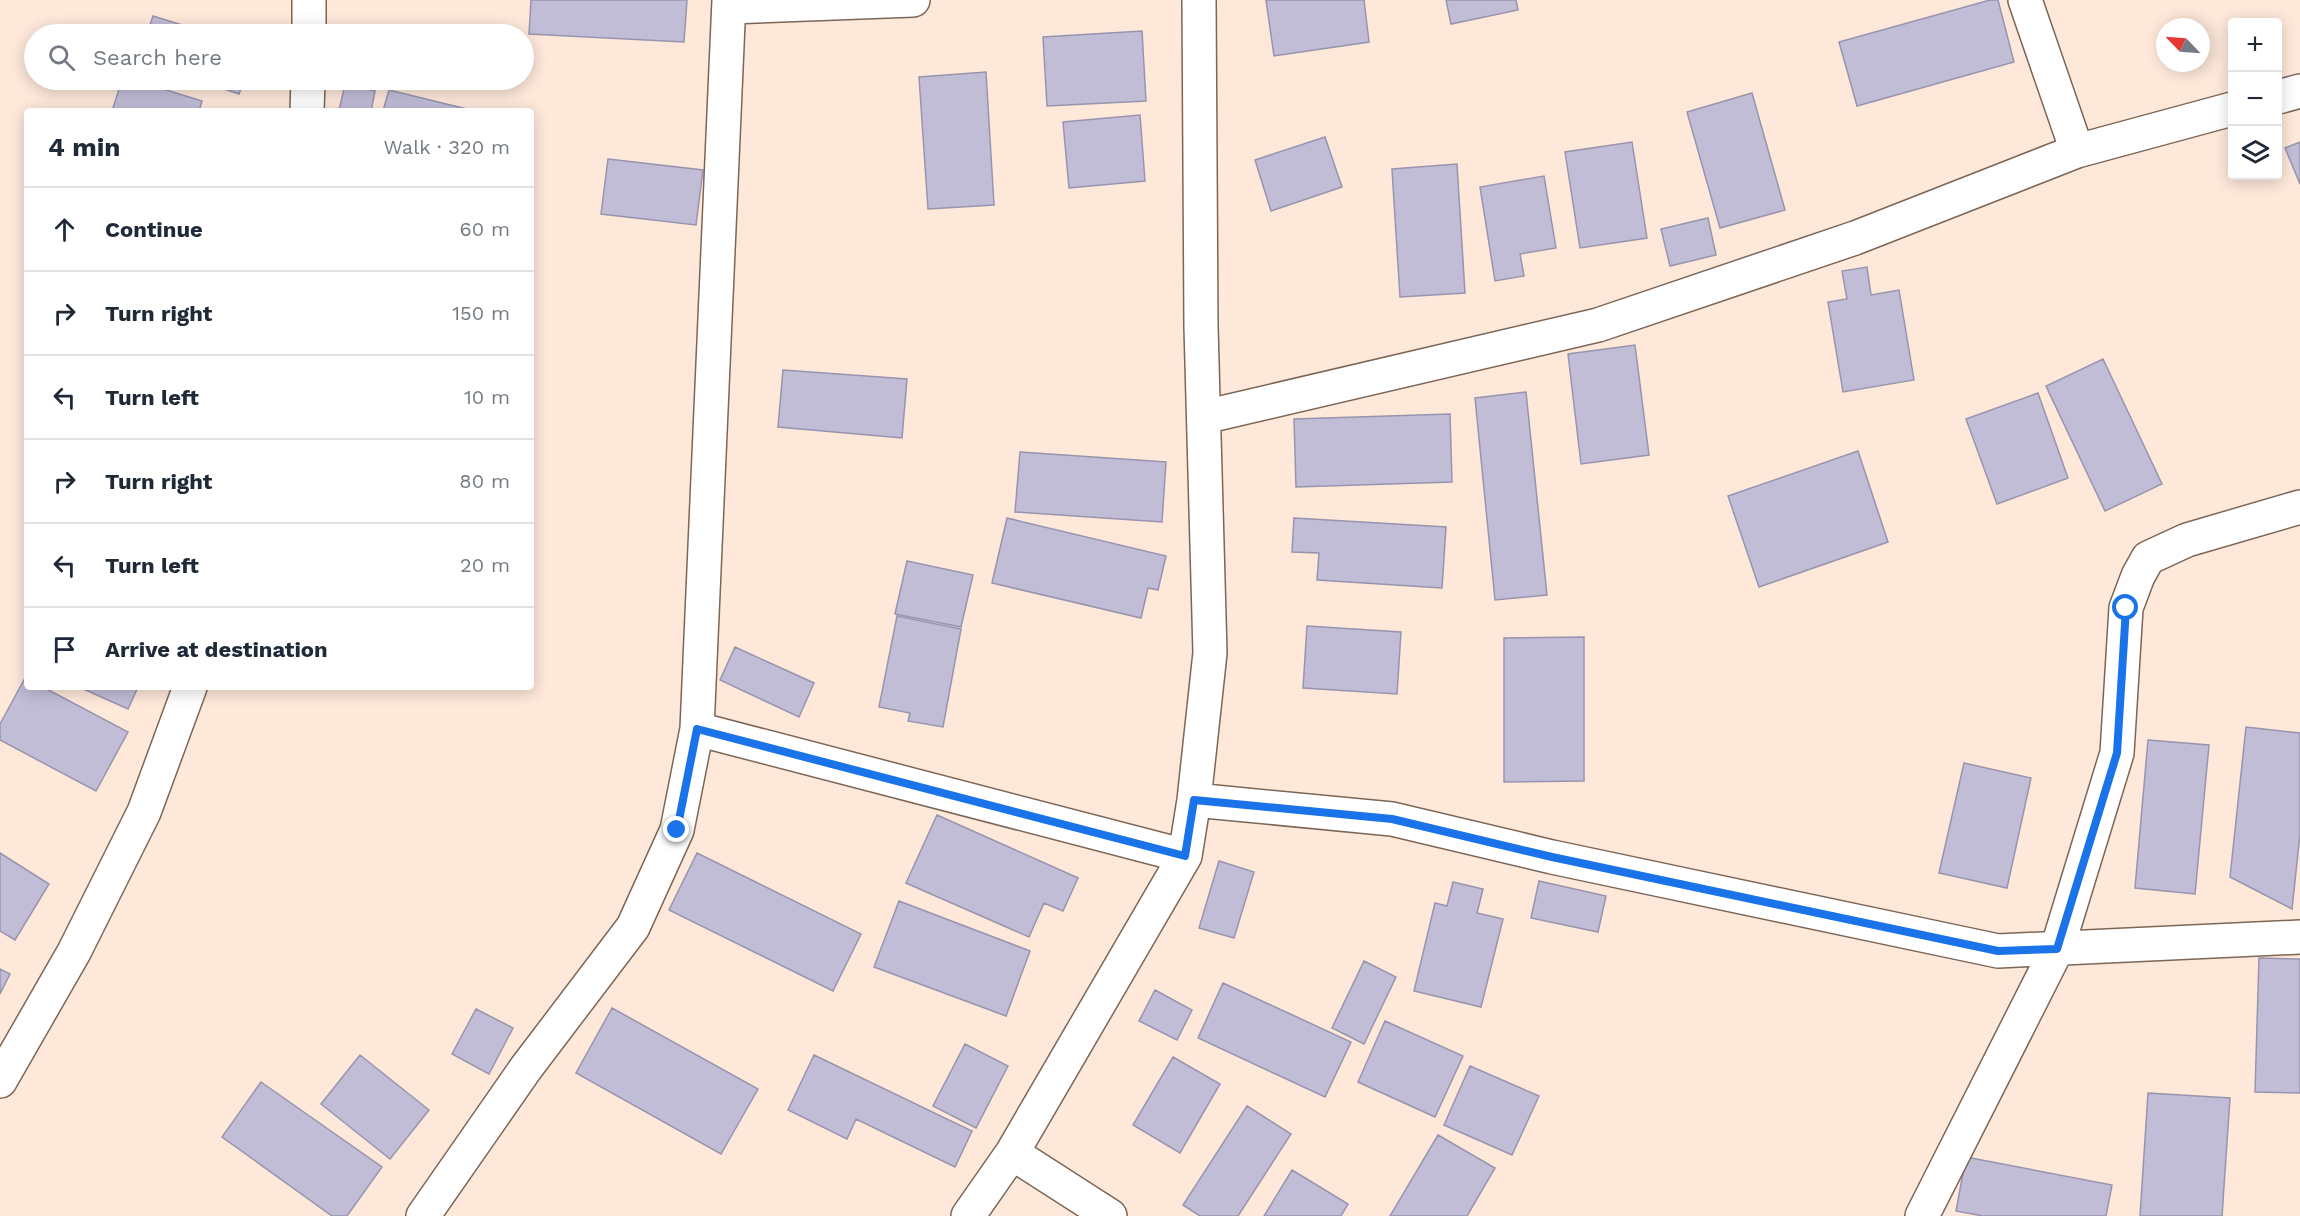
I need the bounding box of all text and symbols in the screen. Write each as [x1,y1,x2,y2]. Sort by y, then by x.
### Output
north arrow [2156,18,2210,72]
map controls [2228,18,2282,180]
button: + [2228,18,2282,72]
search box [24,24,534,90]
icon: search [45,41,78,74]
text: Search here [93,45,222,70]
button: − [2228,72,2282,126]
button: layers [2228,126,2282,180]
text: 4 min [48,132,120,162]
text: Walk · 320 m [383,135,510,159]
icon: ahead [48,213,81,246]
text: Continue [105,217,203,242]
text: 60 m [460,217,510,241]
icon: right [48,297,81,330]
text: Turn right [105,301,212,326]
text: 150 m [452,301,510,325]
icon: left [48,381,81,414]
text: Turn left [105,385,199,410]
text: 10 m [464,385,510,409]
icon: right [48,465,81,498]
text: Turn right [105,469,212,494]
text: 80 m [459,469,510,493]
icon: left [48,549,81,582]
text: Turn left [105,553,199,578]
text: 20 m [460,553,510,577]
route start [2112,594,2138,620]
icon: arrive [48,633,81,666]
text: Arrive at destination [105,637,328,662]
route end [663,816,689,842]

